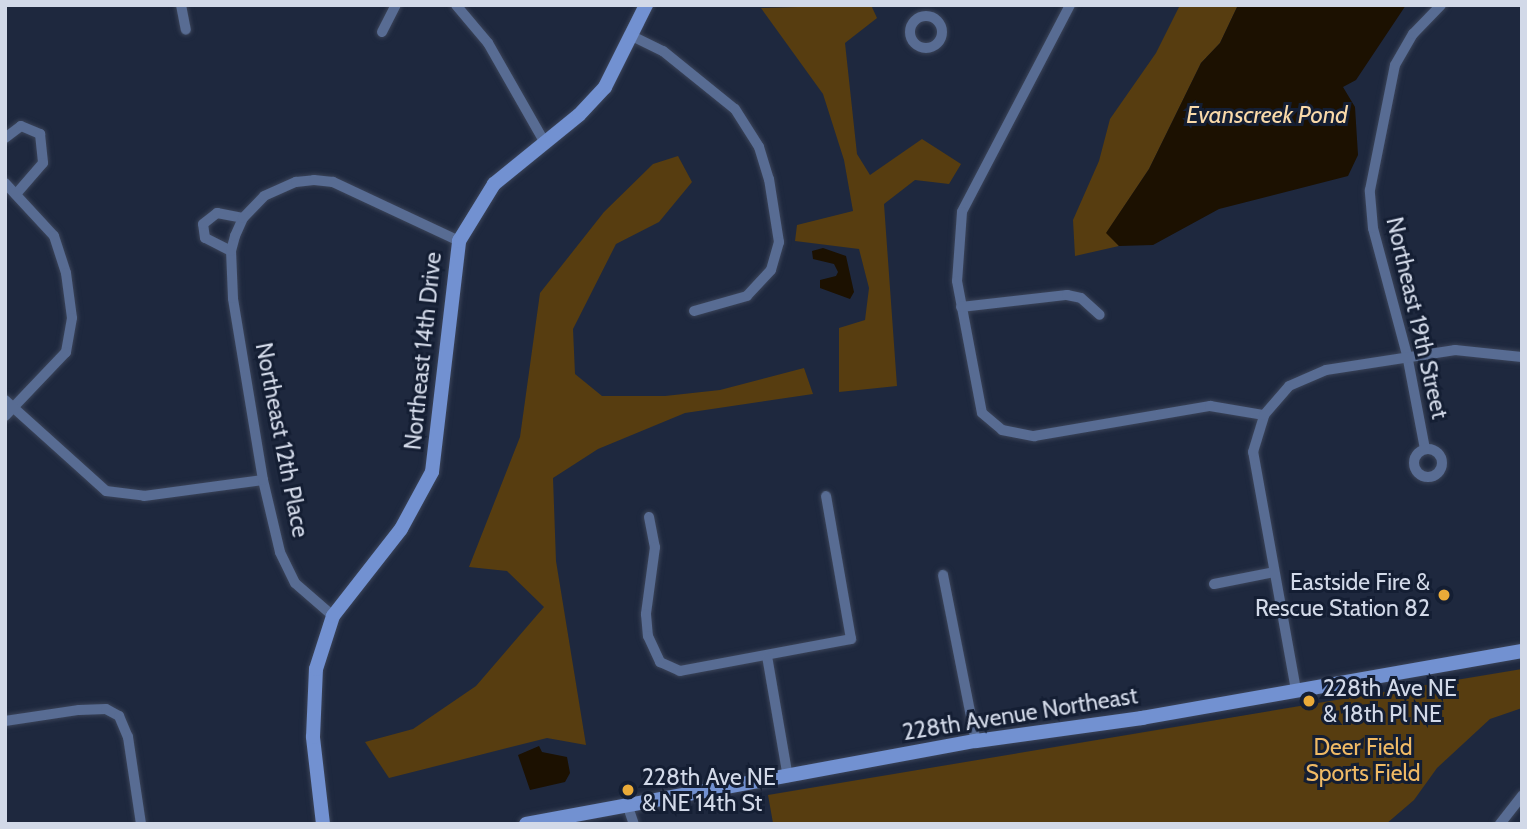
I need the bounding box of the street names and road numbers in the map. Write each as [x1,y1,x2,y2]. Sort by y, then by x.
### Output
street label: Northeast 19th Street [1380,214,1454,422]
street label: Northeast 14th Drive [399,251,447,451]
street label: Northeast 12th Place [250,340,314,540]
street label: 228th Avenue Northeast [900,682,1140,746]

